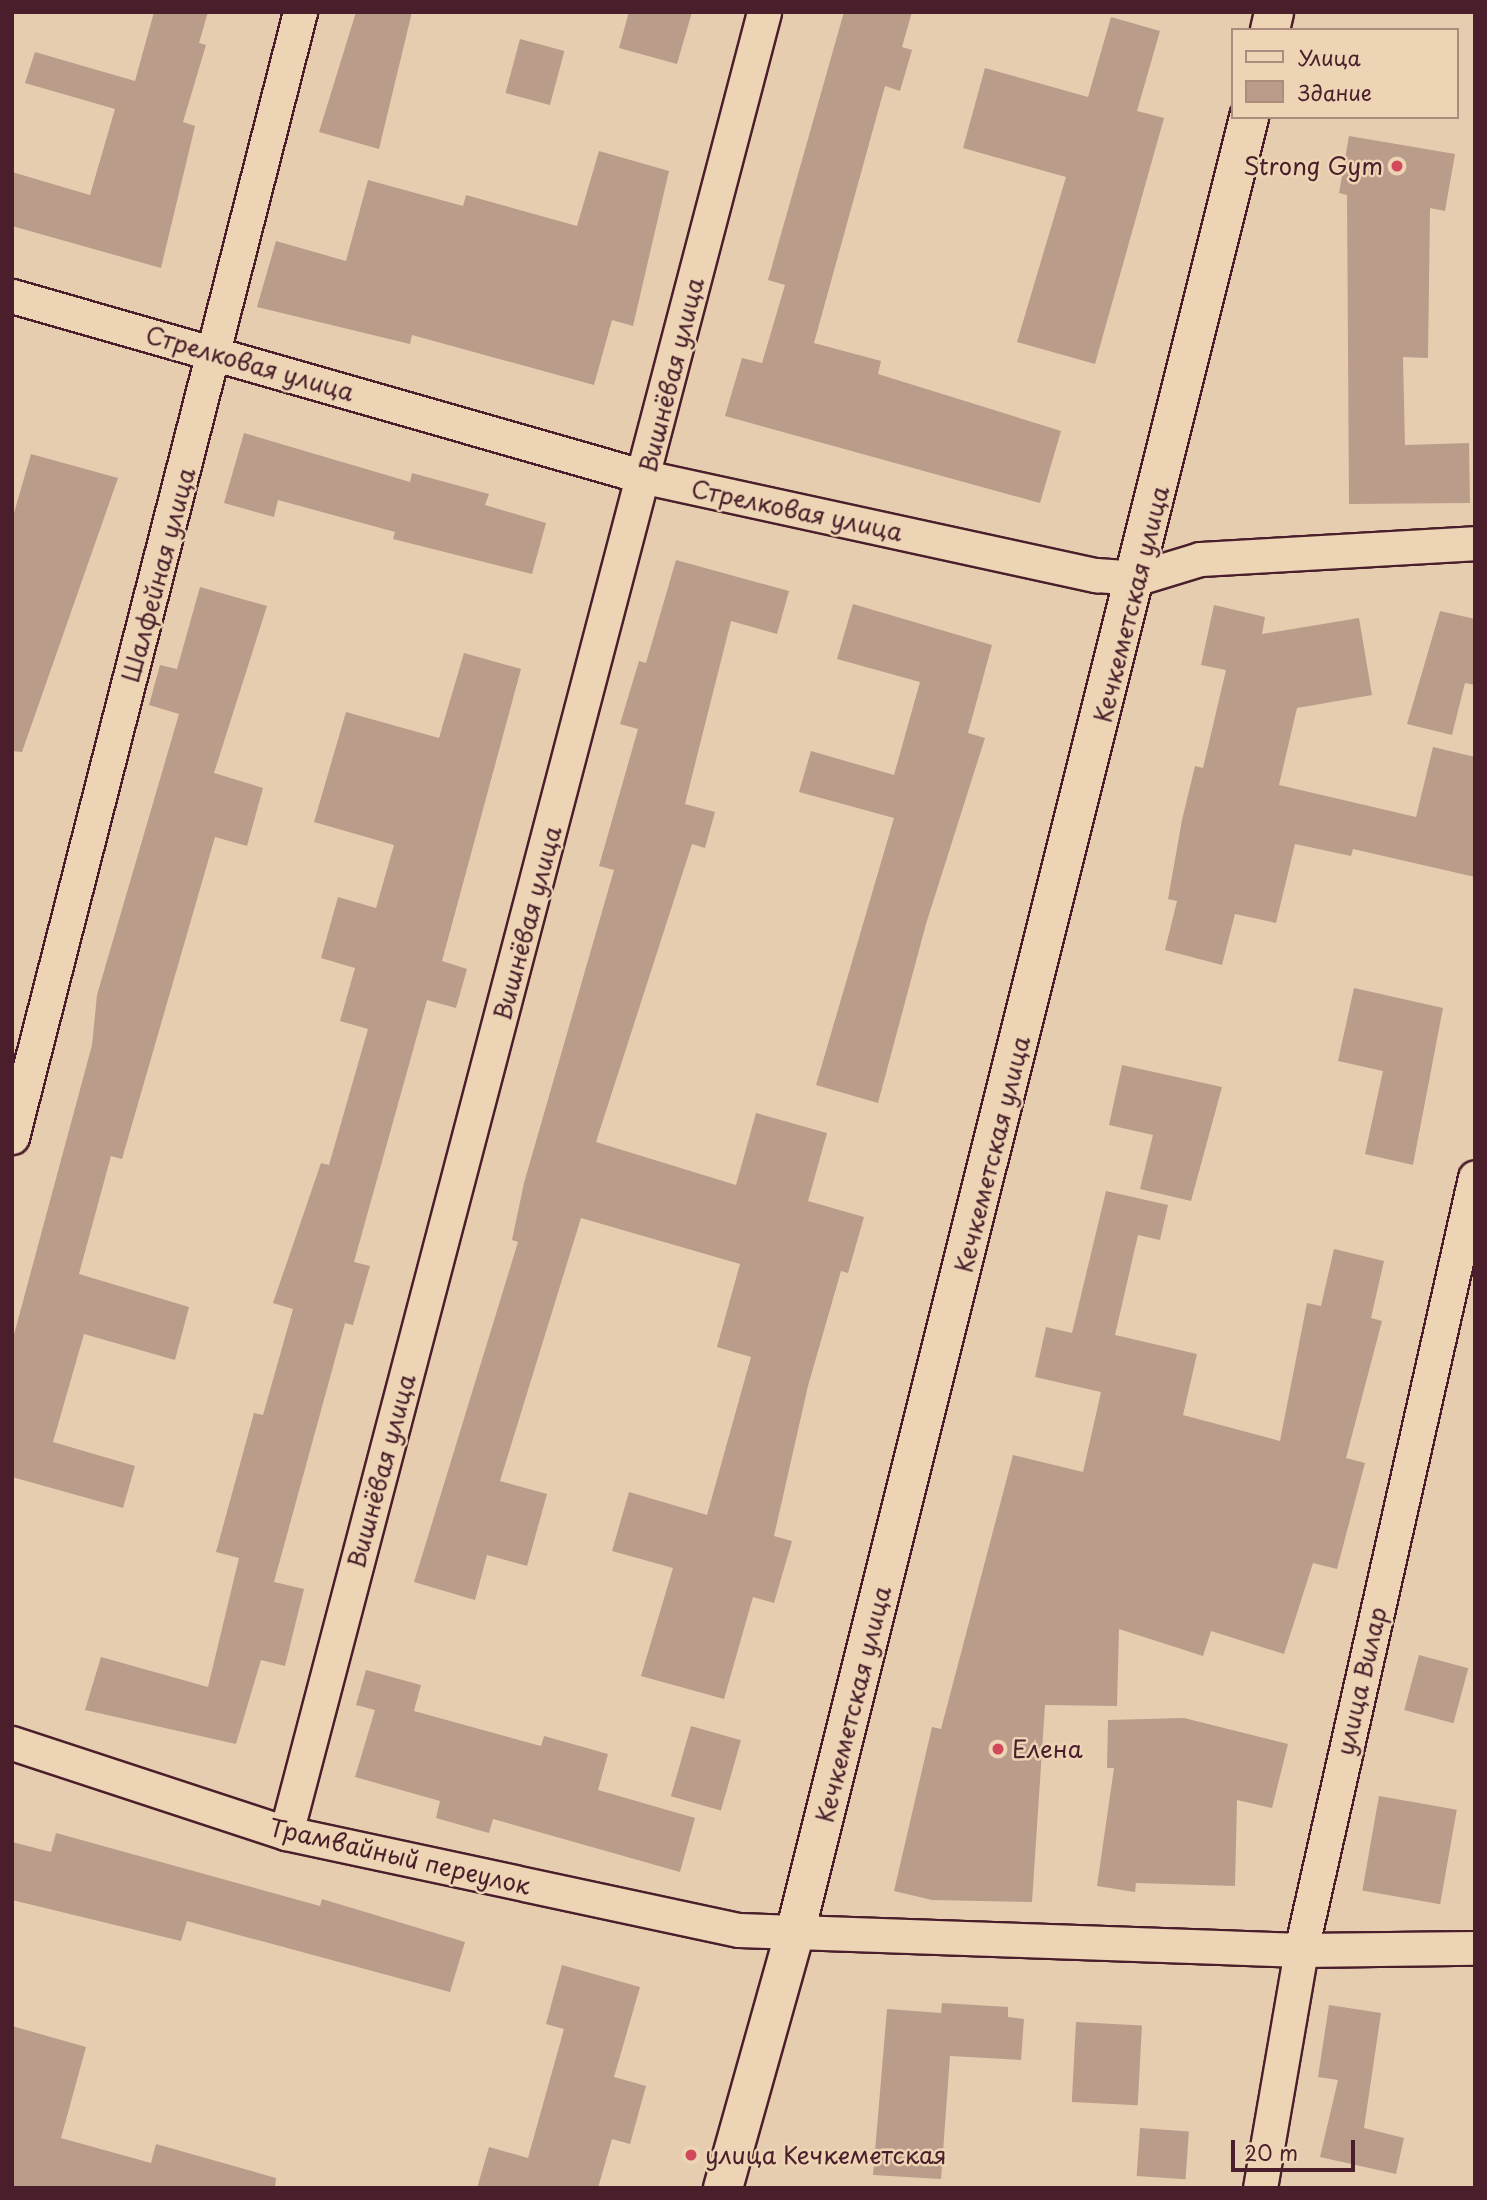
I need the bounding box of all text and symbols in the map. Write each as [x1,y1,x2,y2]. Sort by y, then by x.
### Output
legend [1232,28,1459,119]
text: Улица [1298,41,1361,73]
text: Здание [1298,76,1372,108]
place label: Strong Gym [1243,152,1383,180]
marker: Strong Gym [1389,158,1405,174]
street label: Вишнёвая улица [633,274,709,476]
street label: Стрелковая улица [142,319,358,407]
street label: Шалфейная улица [115,464,201,686]
street label: Стрелковая улица [688,473,906,547]
street label: Кечкеметская улица [1088,482,1174,726]
street label: Вишнёвая улица [487,822,567,1024]
street label: Кечкеметская улица [949,1032,1035,1276]
street label: Вишнёвая улица [341,1370,421,1572]
street label: Кечкеметская улица [810,1582,896,1826]
street label: улица Вилар [1330,1604,1392,1758]
place label: Елена [1012,1735,1083,1763]
marker: Елена [990,1741,1006,1757]
street label: Трамвайный переулок [266,1812,534,1900]
scale bar [1235,2126,1359,2170]
text: 20 m [1244,2136,1298,2168]
place label: улица Кечкеметская [705,2141,948,2169]
marker: улица Кечкеметская [683,2147,699,2163]

